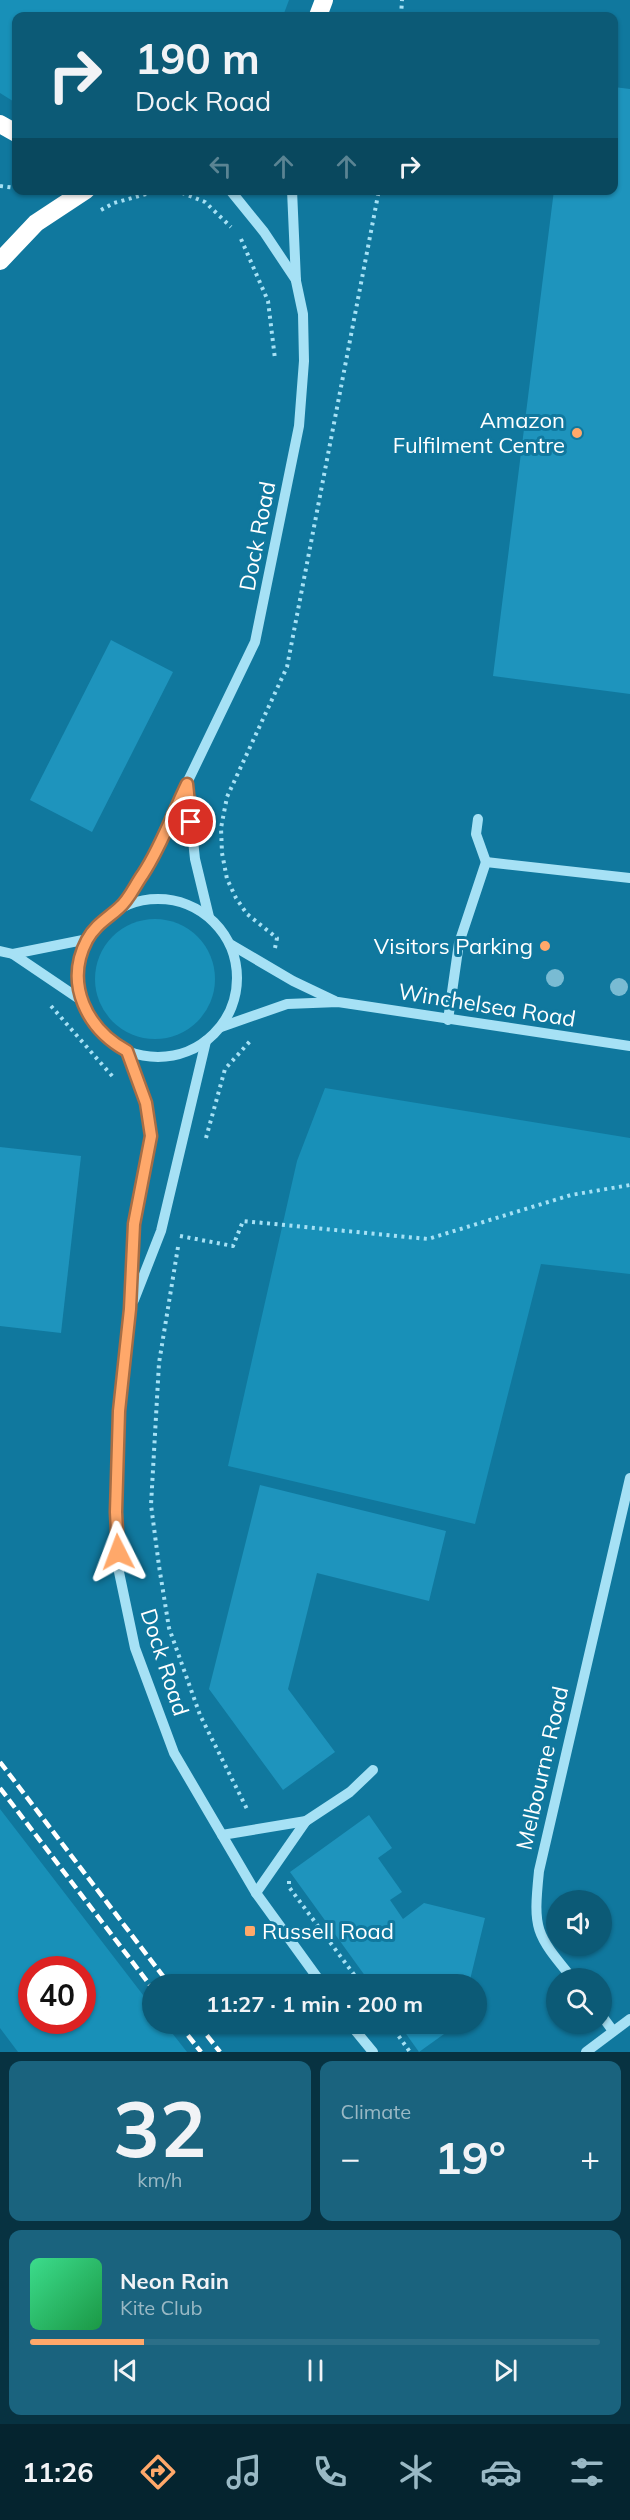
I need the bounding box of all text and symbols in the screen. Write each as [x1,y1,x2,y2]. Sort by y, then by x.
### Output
text: 190 m [135,32,260,85]
icon: right [36,36,114,114]
text: Dock Road [135,84,271,118]
icon: left [204,150,237,183]
icon: ahead [267,150,300,183]
icon: ahead [330,150,363,183]
icon: right [393,150,426,183]
place label: Amazon Fulfilment Centre [393,406,565,459]
marker: Amazon Fulfilment Centre [570,426,584,440]
street label: Dock Road [233,479,281,593]
pin [165,796,216,847]
icon: arrive [174,805,207,838]
place label: Visitors Parking [374,932,533,960]
marker: Visitors Parking [538,939,552,953]
street label: Winchelsea Road [396,977,578,1033]
position arrow [86,1520,150,1584]
street label: Dock Road [135,1605,195,1719]
street label: Melbourne Road [510,1683,574,1853]
map controls [546,1890,612,2034]
button: sound [546,1890,612,1956]
place label: Russell Road [262,1917,394,1945]
marker: Russell Road [243,1924,257,1938]
speed limit sign: 40 [18,1956,96,2034]
button: search [546,1968,612,2034]
text: 11:27 · 1 min · 200 m [206,1990,423,2018]
text: 32 [113,2079,207,2177]
text: Climate [341,2099,411,2124]
text: 19° [435,2129,506,2185]
text: − [341,2137,360,2178]
text: + [580,2137,600,2178]
text: km/h [137,2167,182,2192]
text: Neon Rain [120,2267,229,2295]
text: Kite Club [120,2295,202,2320]
icon: previous [109,2354,142,2387]
icon: pause [299,2354,332,2387]
icon: next [489,2354,522,2387]
icon: directions [137,2451,179,2493]
icon: music [223,2451,265,2493]
icon: phone [309,2451,351,2493]
icon: climate [395,2451,437,2493]
icon: car [480,2451,522,2493]
icon: filters [566,2451,608,2493]
text: 11:26 [22,2455,93,2489]

